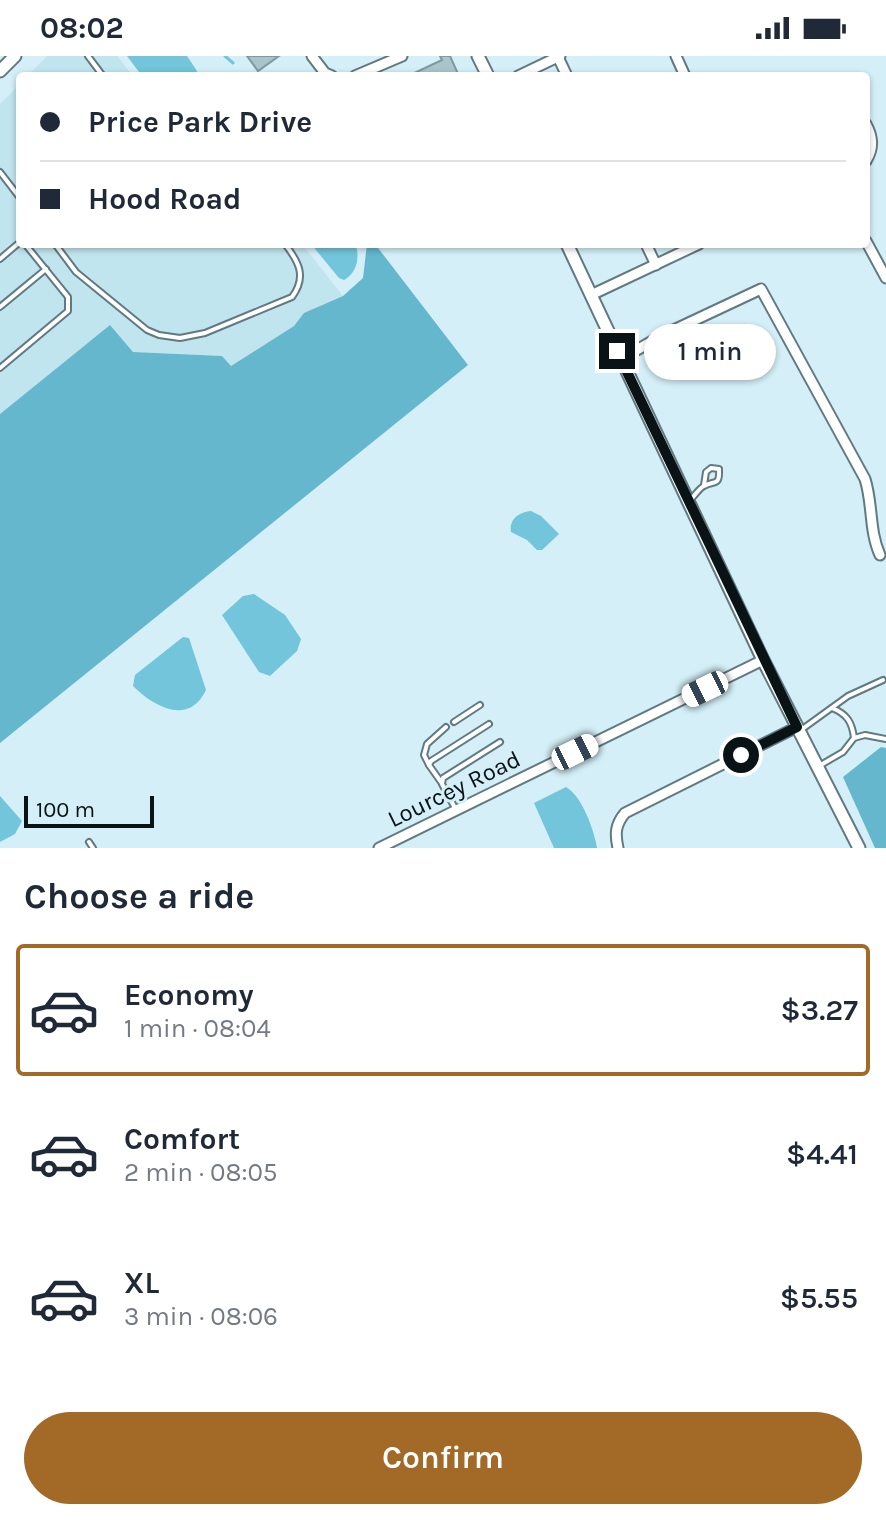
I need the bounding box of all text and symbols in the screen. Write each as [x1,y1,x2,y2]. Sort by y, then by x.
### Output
text: 08:02 [40,10,124,46]
text: Price Park Drive [88,104,312,140]
text: Hood Road [88,181,241,217]
callout: 1 min [645,323,777,379]
route end [599,333,635,369]
text: 1 min [678,336,742,367]
car [678,668,732,710]
car [548,731,602,773]
route start [723,737,759,773]
street label: Lourcey Road [383,745,525,833]
scale bar [24,792,154,828]
text: 100 m [36,797,95,823]
text: Choose a ride [24,875,254,917]
icon: car [28,974,100,1046]
text: Economy [124,977,254,1013]
text: $3.27 [781,992,858,1028]
text: 1 min · 08:04 [124,1013,271,1044]
icon: car [28,1118,100,1190]
text: Comfort [124,1121,240,1157]
text: $4.41 [786,1136,858,1172]
text: 2 min · 08:05 [124,1157,278,1188]
icon: car [28,1262,100,1334]
text: XL [124,1265,159,1301]
text: $5.55 [780,1280,858,1316]
text: 3 min · 08:06 [124,1301,278,1332]
button: Confirm [24,1412,862,1504]

